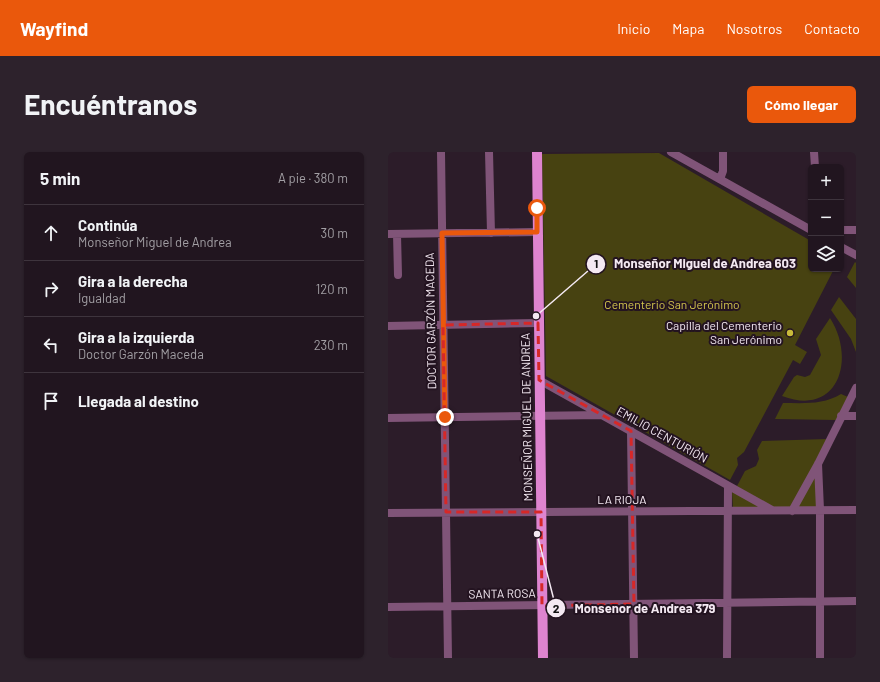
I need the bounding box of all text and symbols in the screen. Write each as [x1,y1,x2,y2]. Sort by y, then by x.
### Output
text: Wayfind [20,17,88,40]
text: Inicio [617,20,650,37]
text: Mapa [672,20,704,37]
text: Nosotros [726,20,782,37]
text: Contacto [804,20,860,37]
button: Cómo llegar [747,86,856,123]
text: Encuéntranos [24,87,197,121]
map controls [808,164,844,272]
button: + [808,164,844,200]
text: 5 min [40,168,80,188]
text: A pie · 380 m [278,170,348,186]
route start [528,199,546,217]
button: − [808,200,844,236]
text: Continúa [78,216,138,234]
icon: ahead [40,222,62,244]
text: 30 m [321,225,348,241]
text: Monseñor Miguel de Andrea [78,234,232,250]
button: layers [808,236,844,272]
callout: Monseñor Miguel de Andrea 603 [586,251,804,276]
street label: DOCTOR GARZÓN MACEDA [422,253,438,389]
text: Monseñor Miguel de Andrea 603 [614,255,796,271]
text: 1 [594,256,598,270]
text: Gira a la derecha [78,272,188,290]
icon: right [40,278,62,300]
text: 120 m [316,281,348,297]
text: Igualdad [78,290,126,306]
park label: Cementerio San Jerónimo [604,297,740,311]
place label: Capilla del Cementerio San Jerónimo [666,318,782,346]
text: Gira a la izquierda [78,328,194,346]
marker: Capilla del Cementerio San Jerónimo [785,328,795,338]
street label: MONSEÑOR MIGUEL DE ANDREA [518,333,534,501]
icon: left [40,334,62,356]
text: 230 m [314,337,348,353]
text: Doctor Garzón Maceda [78,346,204,362]
icon: arrive [40,390,62,412]
text: Llegada al destino [78,392,199,410]
street label: EMILIO CENTURIÓN [614,403,710,465]
route end [436,408,454,426]
street label: LA RIOJA [597,492,647,506]
street label: SANTA ROSA [468,585,536,601]
callout: Monsenor de Andrea 379 [546,596,723,621]
text: Monsenor de Andrea 379 [574,600,716,616]
text: 2 [553,601,560,615]

